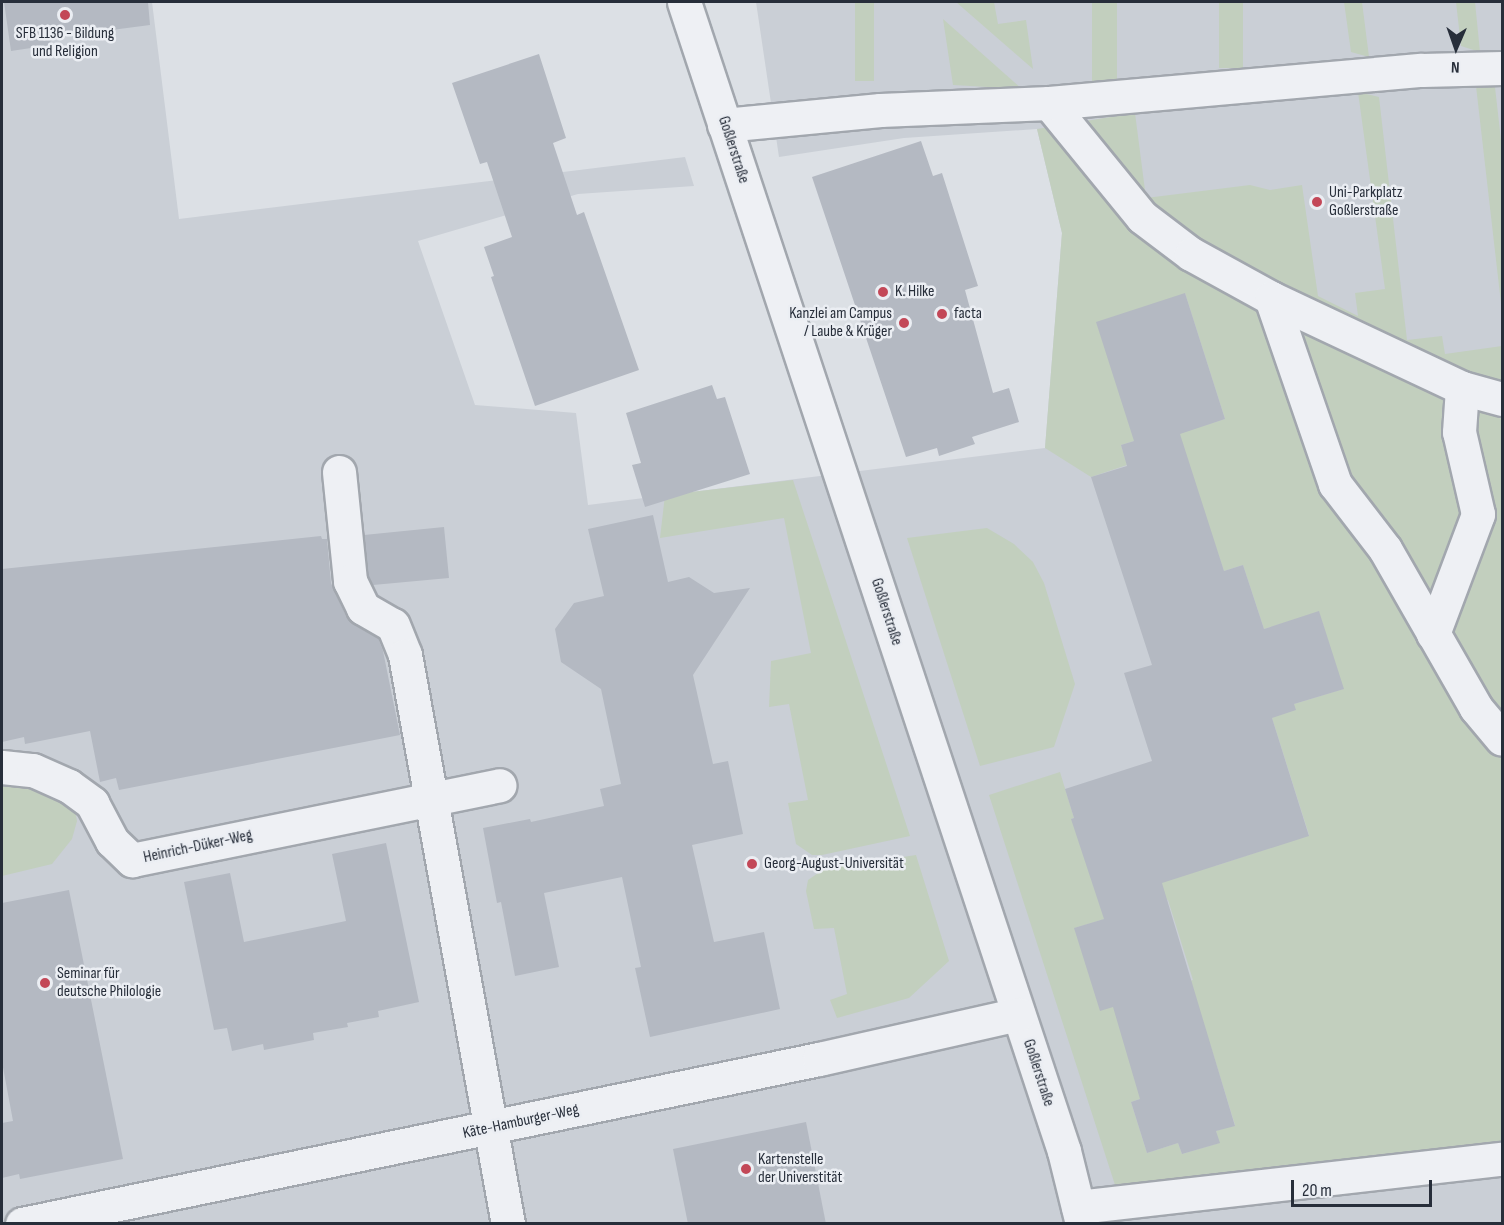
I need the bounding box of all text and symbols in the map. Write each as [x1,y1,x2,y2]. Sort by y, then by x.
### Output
marker: SFB 1136 - Bildung und Religion [58,8,72,22]
north arrow [1426,18,1486,78]
place label: SFB 1136 - Bildung und Religion [16,24,114,62]
text: N [1451,57,1460,76]
street label: Goßlerstraße [713,114,753,186]
place label: Uni-Parkplatz Goßlerstraße [1329,183,1403,221]
marker: Uni-Parkplatz Goßlerstraße [1310,195,1324,209]
place label: K. Hilke [895,282,934,302]
marker: K. Hilke [876,285,890,299]
place label: Kanzlei am Campus / Laube & Krüger [789,304,892,342]
place label: facta [954,304,982,324]
marker: facta [935,307,949,321]
marker: Kanzlei am Campus / Laube & Krüger [897,316,911,330]
street label: Goßlerstraße [866,576,906,648]
street label: Heinrich-Düker-Weg [142,826,254,868]
place label: Georg-August-Universität [764,854,904,874]
marker: Georg-August-Universität [745,857,759,871]
place label: Seminar für deutsche Philologie [57,964,161,1002]
marker: Seminar für deutsche Philologie [38,976,52,990]
street label: Goßlerstraße [1018,1037,1058,1109]
street label: Käte-Hamburger-Weg [461,1100,581,1144]
place label: Kartenstelle der Universtität [758,1150,842,1188]
marker: Kartenstelle der Universtität [739,1162,753,1176]
scale bar [1294,1168,1435,1206]
text: 20 m [1302,1180,1332,1201]

